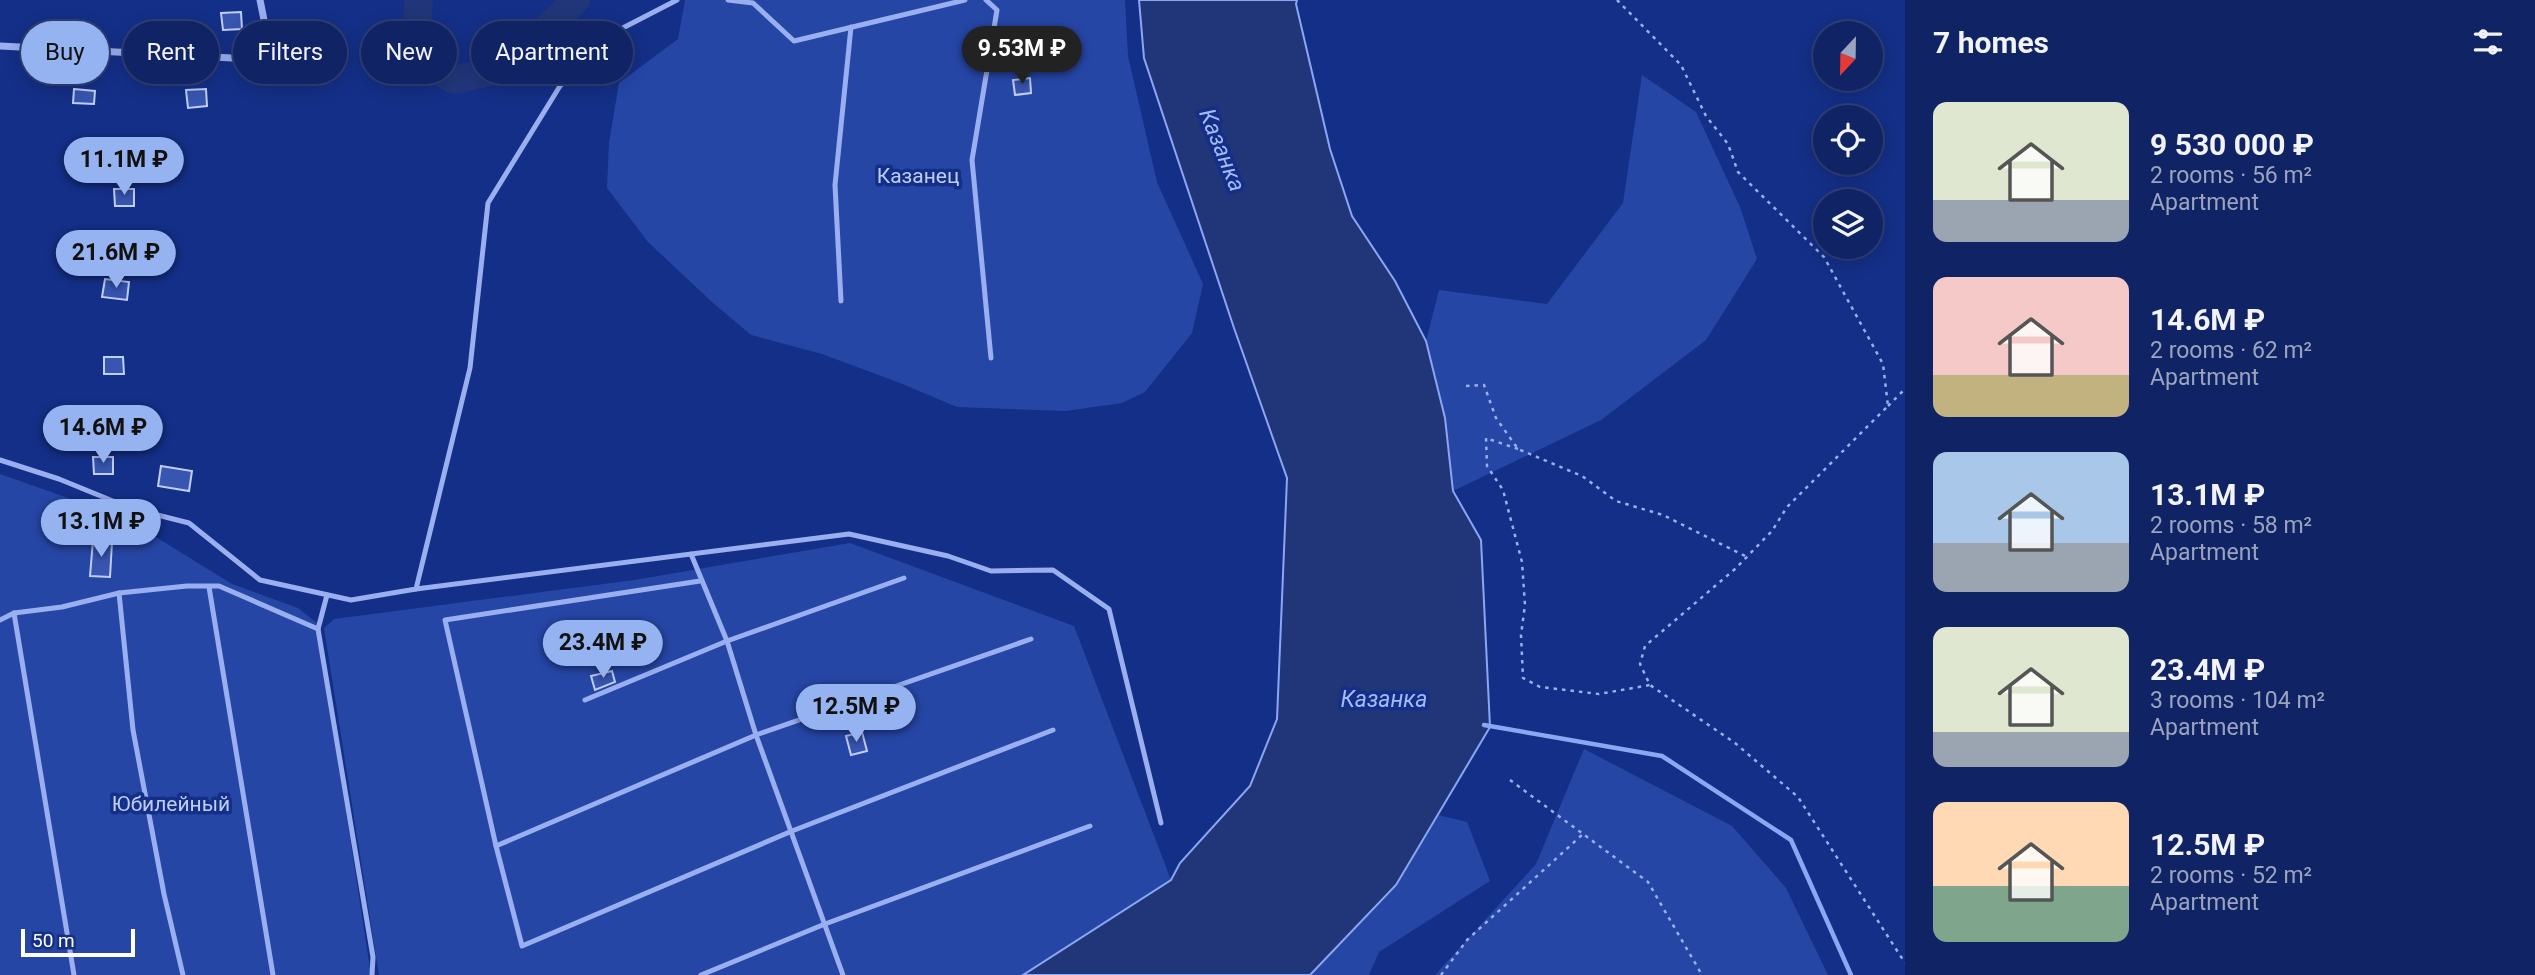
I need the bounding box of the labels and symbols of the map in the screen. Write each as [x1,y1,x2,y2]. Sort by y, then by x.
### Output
north arrow [1813,21,1883,91]
pin: 9.53M ₽ [957,27,1087,86]
water label: Казанка [1193,105,1251,195]
pin: 11.1M ₽ [59,138,189,197]
park label: Казанец [877,164,959,188]
pin: 21.6M ₽ [51,230,181,290]
pin: 14.6M ₽ [38,406,168,465]
pin: 13.1M ₽ [36,500,166,559]
pin: 23.4M ₽ [538,620,668,680]
pin: 12.5M ₽ [791,684,921,744]
water label: Казанка [1340,686,1428,713]
park label: Юбилейный [112,792,230,816]
scale bar [21,926,135,958]

